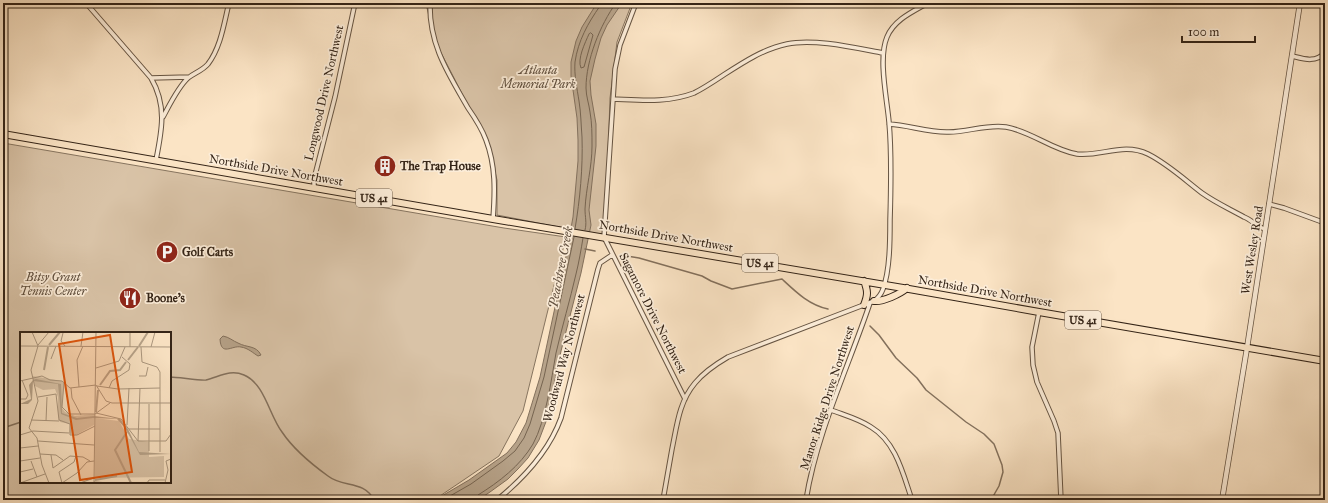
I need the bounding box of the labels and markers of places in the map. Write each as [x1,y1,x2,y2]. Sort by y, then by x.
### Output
building icon: The Trap House [372,153,398,179]
place label: The Trap House [399,159,481,174]
parking icon: Golf Carts [154,239,180,265]
place label: Golf Carts [182,245,234,259]
restaurant icon: Boone's [117,285,143,311]
place label: Boone's [146,291,186,305]

